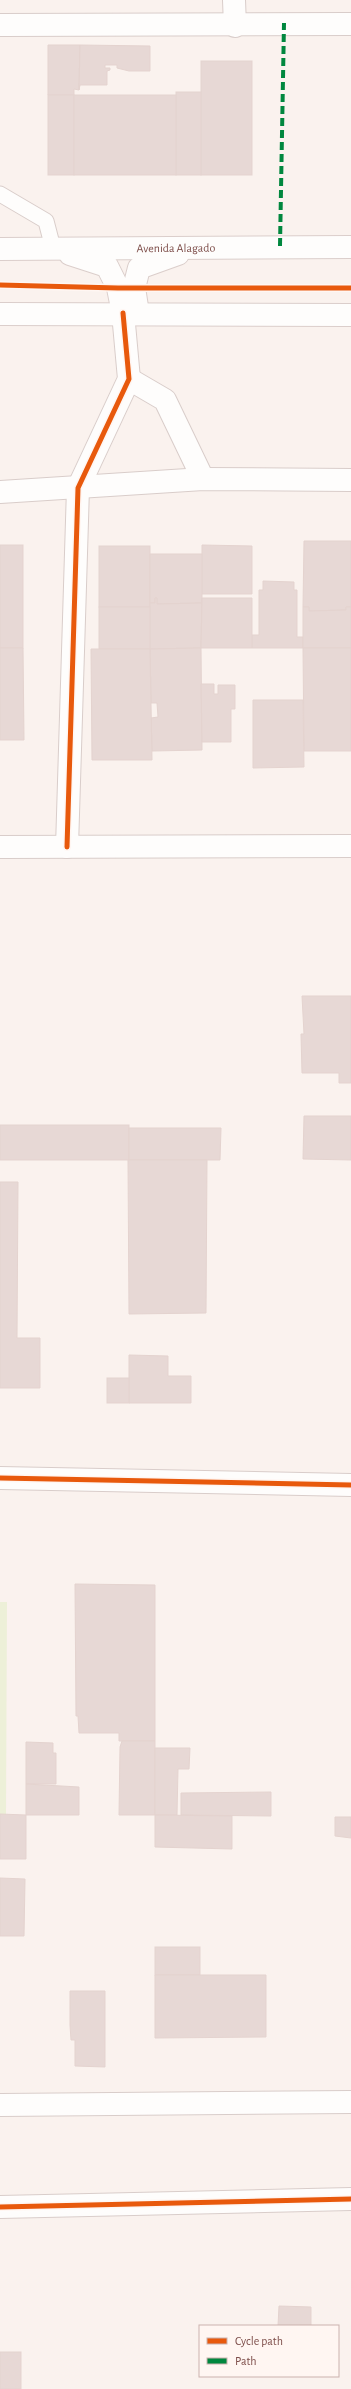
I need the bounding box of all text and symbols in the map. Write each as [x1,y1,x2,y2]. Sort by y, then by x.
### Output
street label: Avenida Alagado [137,242,216,254]
legend [199,2325,339,2377]
text: Cycle path [235,2335,283,2348]
text: Path [235,2355,257,2367]

